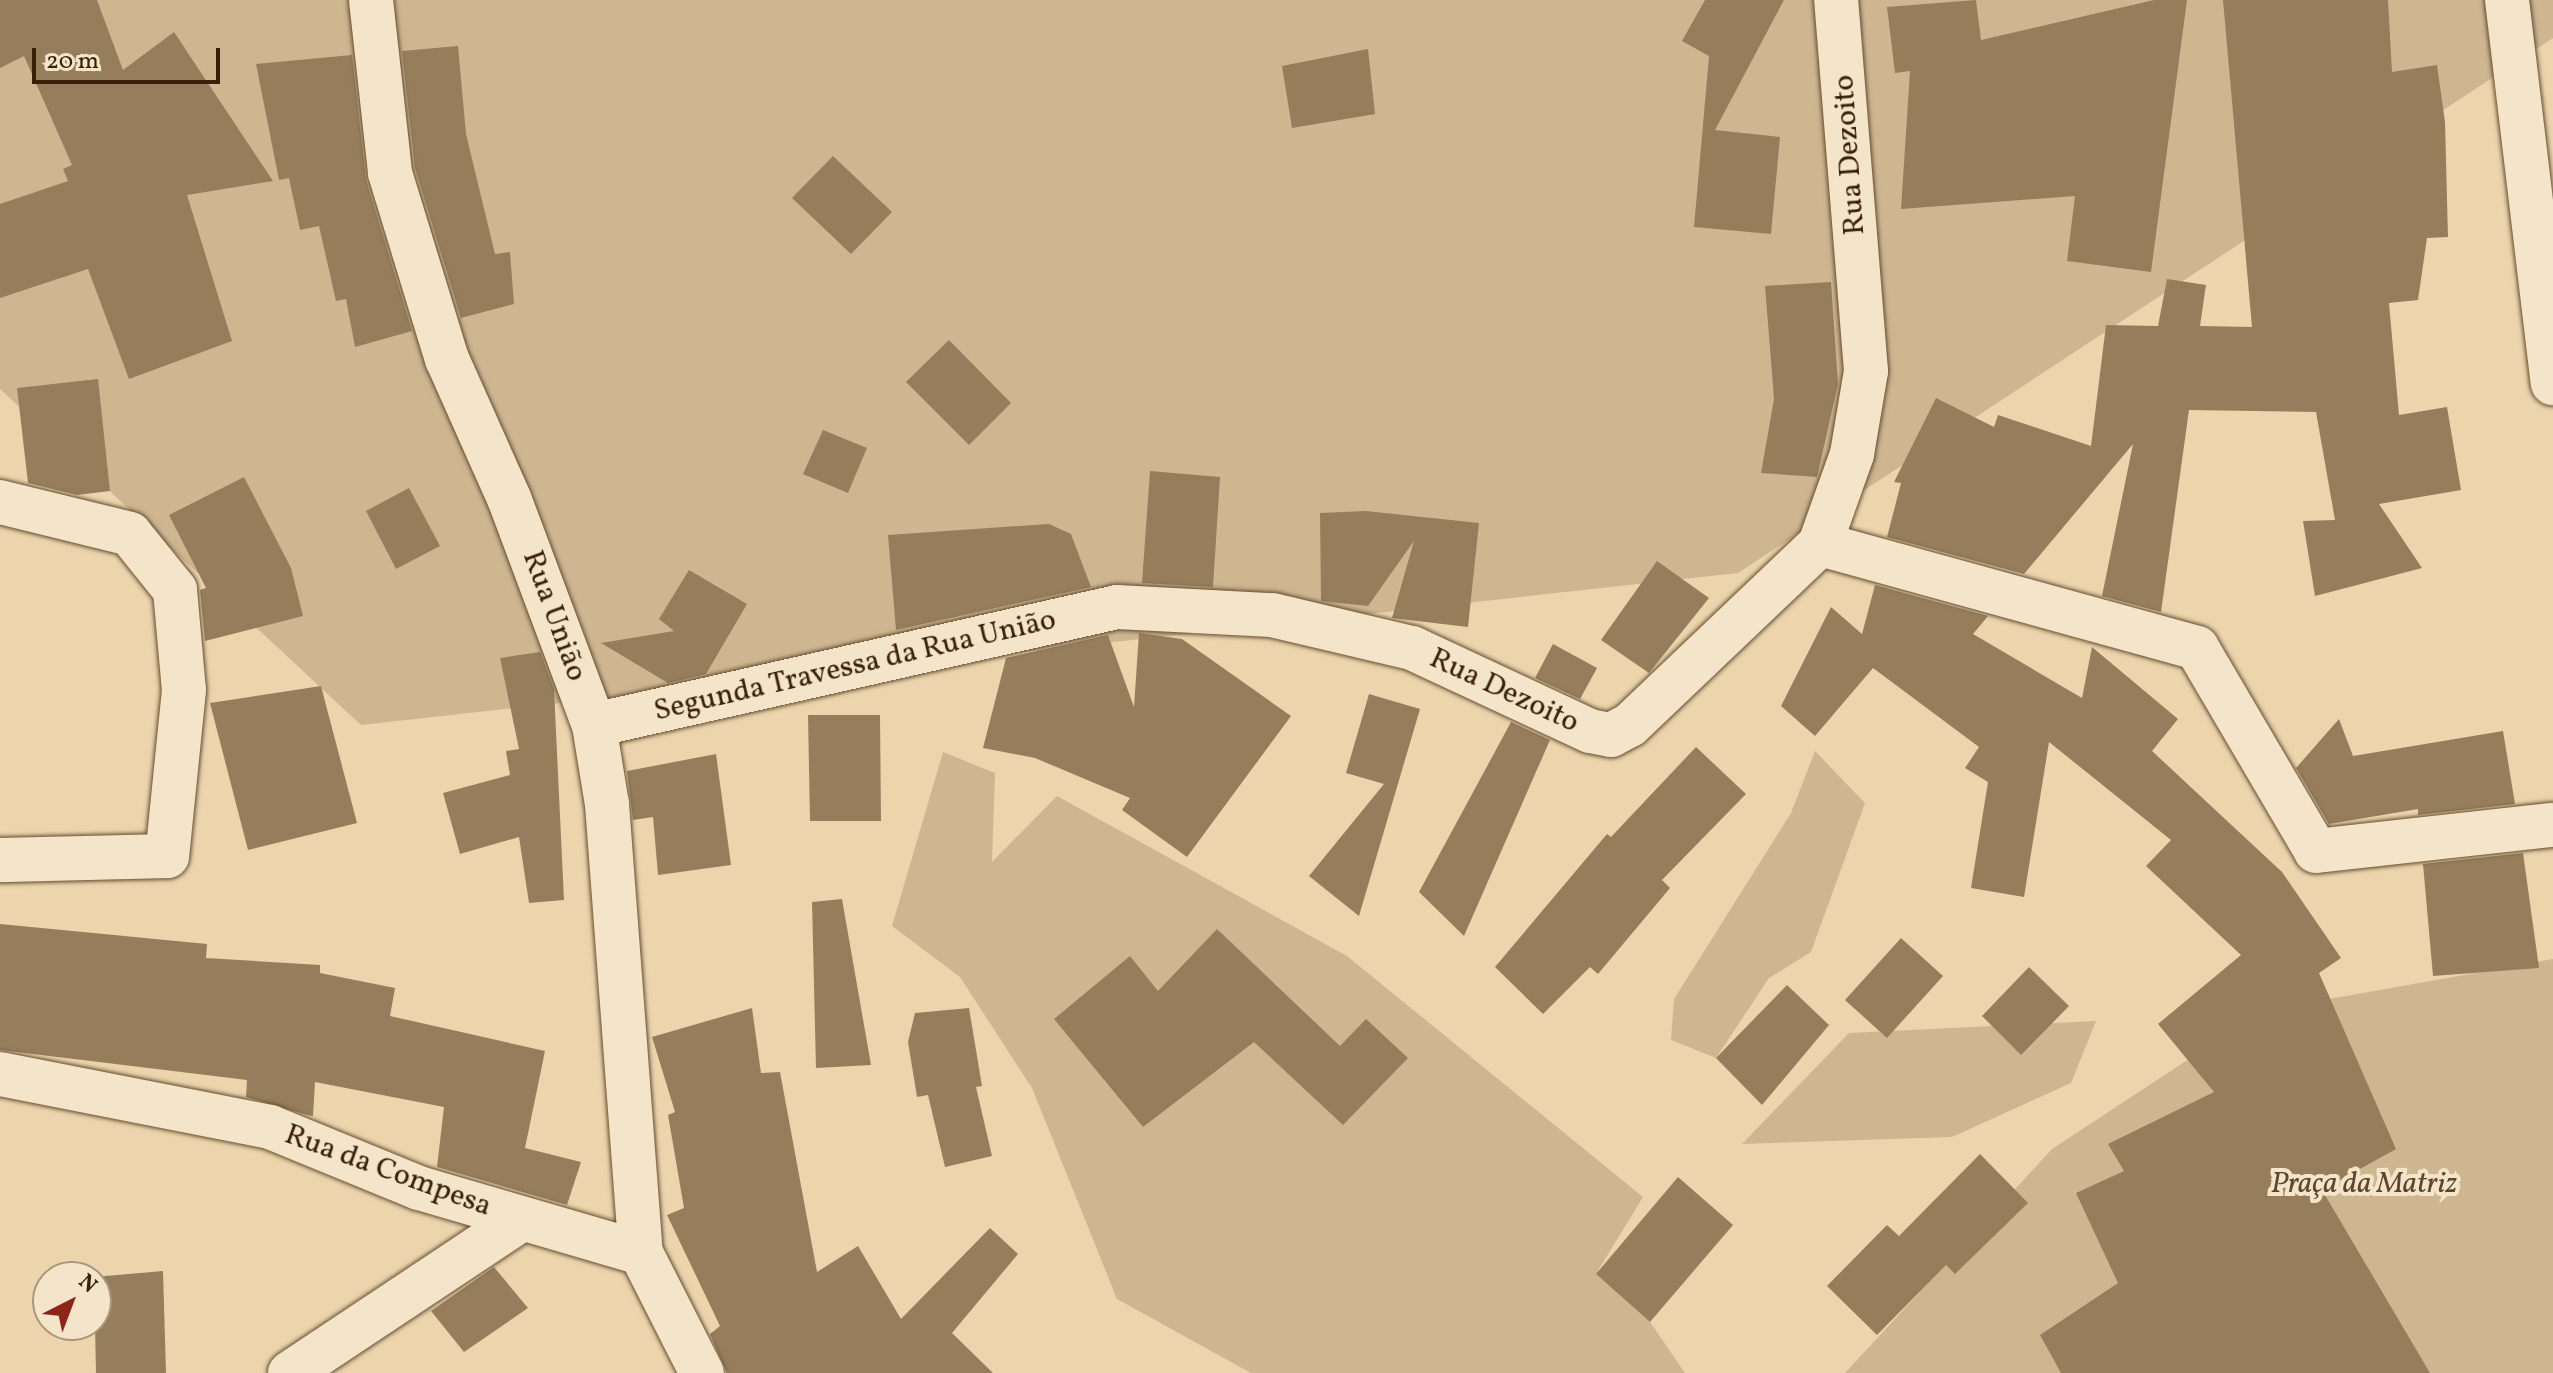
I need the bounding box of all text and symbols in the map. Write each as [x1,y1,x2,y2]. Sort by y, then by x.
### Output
scale bar [36,32,224,82]
text: 20 m [46,45,99,79]
street label: Rua Dezoito [1826,74,1874,236]
street label: Rua União [514,546,594,686]
street label: Segunda Travessa da Rua União [650,602,1060,730]
street label: Rua Dezoito [1424,641,1584,741]
street label: Rua da Compesa [280,1117,496,1225]
park label: Praça da Matriz [2271,1166,2457,1202]
north arrow [32,1261,112,1341]
text: N [71,1267,103,1301]

